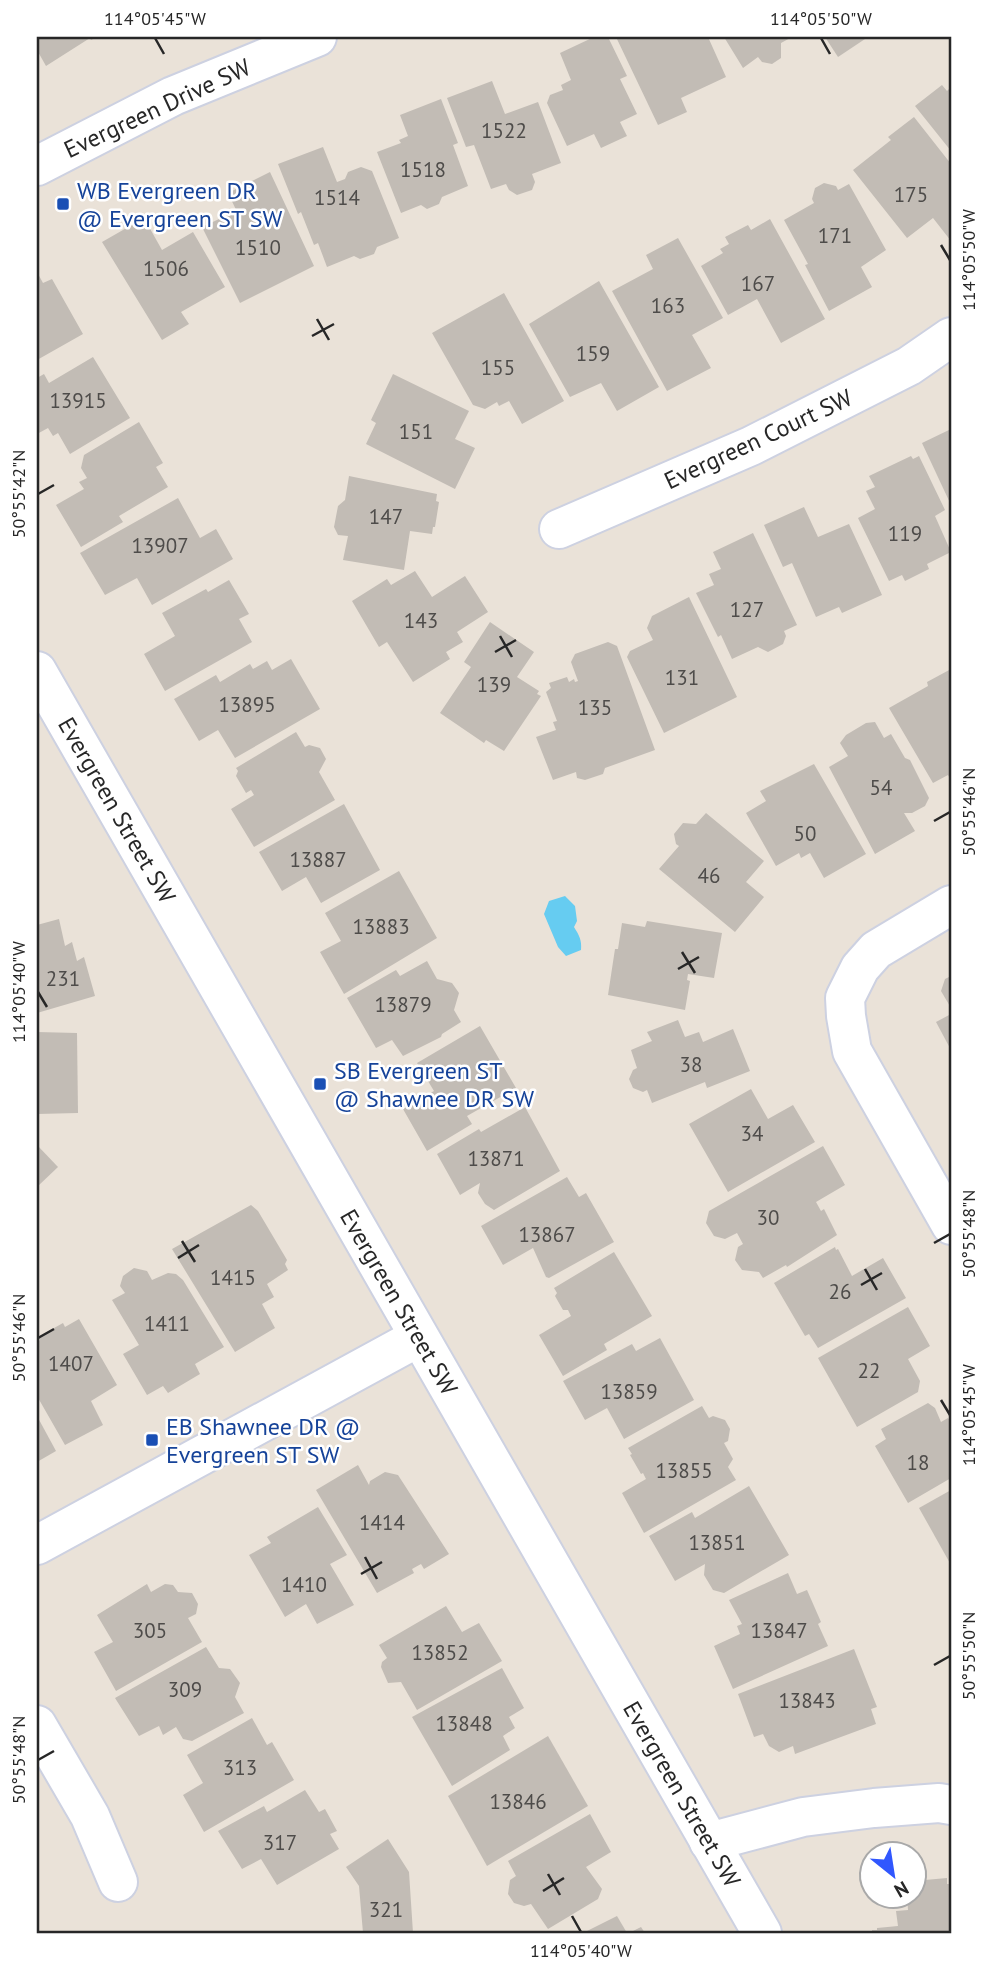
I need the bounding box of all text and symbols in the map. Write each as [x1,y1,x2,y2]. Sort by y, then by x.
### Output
text: 114°05'45"W [104,7,206,30]
text: 114°05'50"W [770,7,872,30]
street label: Evergreen Drive SW [59,51,255,165]
house number: 1522 [481,117,527,144]
house number: 1518 [400,156,446,183]
place label: WB Evergreen DR @ Evergreen ST SW [77,175,282,234]
house number: 175 [894,181,928,208]
house number: 1514 [314,184,360,211]
marker: WB Evergreen DR @ Evergreen ST SW [55,196,71,212]
text: 114°05'50"W [957,209,980,311]
house number: 171 [818,222,852,249]
house number: 1510 [235,234,281,261]
house number: 1506 [143,255,189,282]
house number: 167 [741,270,775,297]
house number: 163 [651,292,685,319]
house number: 159 [576,340,610,367]
house number: 155 [481,354,515,381]
street label: Evergreen Court SW [659,382,857,496]
house number: 13915 [49,387,107,414]
house number: 151 [399,418,433,445]
text: 50°55'42"N [7,450,30,538]
house number: 147 [369,503,403,530]
house number: 119 [888,520,922,547]
house number: 13907 [131,532,189,559]
house number: 127 [730,596,764,623]
house number: 143 [404,607,438,634]
house number: 131 [665,664,699,691]
house number: 139 [477,671,511,698]
house number: 13895 [218,691,276,718]
house number: 135 [578,694,612,721]
street label: Evergreen Street SW [51,712,183,909]
text: 50°55'46"N [957,768,980,856]
house number: 54 [870,774,892,801]
house number: 50 [794,820,816,847]
house number: 13887 [289,846,347,873]
house number: 46 [698,862,720,889]
house number: 13883 [352,913,410,940]
text: 114°05'40"W [7,941,30,1043]
house number: 231 [46,965,80,992]
house number: 13879 [374,991,432,1018]
house number: 38 [680,1051,702,1078]
place label: SB Evergreen ST @ Shawnee DR SW [334,1055,534,1114]
marker: SB Evergreen ST @ Shawnee DR SW [312,1076,328,1092]
house number: 34 [741,1120,763,1147]
house number: 13871 [467,1145,525,1172]
text: 50°55'48"N [957,1190,980,1278]
street label: Evergreen Street SW [333,1204,465,1401]
house number: 30 [757,1204,779,1231]
house number: 13867 [518,1221,576,1248]
house number: 1415 [210,1264,256,1291]
house number: 26 [829,1278,851,1305]
text: 50°55'46"N [7,1294,30,1382]
house number: 1411 [144,1310,190,1337]
house number: 1407 [48,1350,94,1377]
house number: 22 [858,1357,880,1384]
text: 114°05'45"W [957,1364,980,1466]
house number: 13859 [600,1378,658,1405]
place label: EB Shawnee DR @ Evergreen ST SW [166,1411,360,1470]
marker: EB Shawnee DR @ Evergreen ST SW [144,1432,160,1448]
house number: 18 [907,1449,929,1476]
house number: 13855 [655,1457,713,1484]
house number: 1414 [359,1509,405,1536]
house number: 13851 [688,1529,746,1556]
house number: 1410 [281,1571,327,1598]
text: 50°55'50"N [957,1612,980,1700]
house number: 305 [133,1617,167,1644]
house number: 13847 [750,1617,808,1644]
house number: 13852 [411,1639,469,1666]
house number: 309 [168,1676,202,1703]
house number: 13843 [778,1687,836,1714]
street label: Evergreen Street SW [616,1696,748,1893]
house number: 13848 [435,1710,493,1737]
text: 50°55'48"N [7,1716,30,1804]
house number: 313 [223,1754,257,1781]
house number: 13846 [489,1788,547,1815]
house number: 317 [263,1829,297,1856]
north arrow [858,1840,928,1910]
text: N [890,1876,913,1903]
house number: 321 [369,1896,403,1923]
text: 114°05'40"W [530,1939,632,1962]

